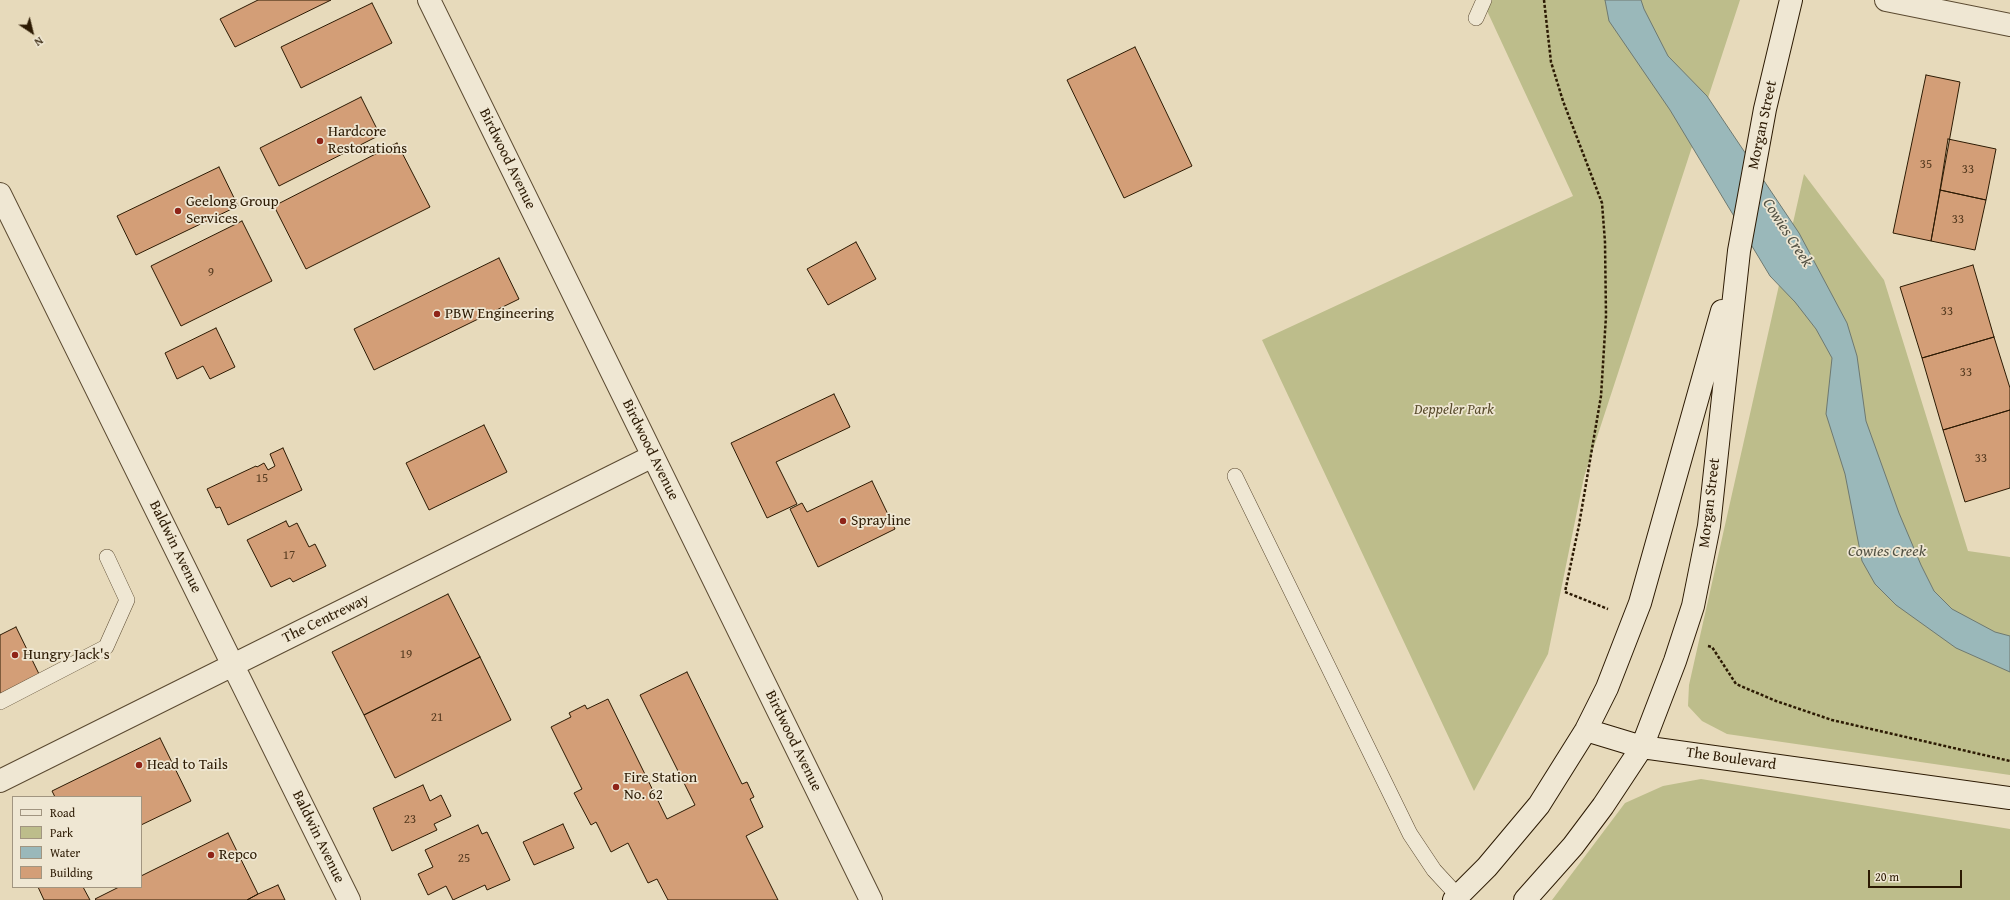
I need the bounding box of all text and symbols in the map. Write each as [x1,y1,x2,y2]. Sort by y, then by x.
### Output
north arrow [12,12,52,52]
text: N [31,33,46,50]
street label: Morgan Street [1745,79,1781,171]
street label: Birdwood Avenue [475,106,539,212]
place label: Hardcore Restorations [328,123,407,158]
marker: Hardcore Restorations [315,136,325,146]
house number: 35 [1920,157,1932,173]
house number: 33 [1962,162,1974,178]
place label: Geelong Group Services [186,193,279,228]
water label: Cowies Creek [1758,195,1816,271]
marker: Geelong Group Services [173,206,183,216]
house number: 33 [1952,212,1964,228]
house number: 9 [208,265,214,281]
house number: 33 [1941,304,1953,320]
place label: PBW Engineering [445,305,554,323]
marker: PBW Engineering [432,309,442,319]
house number: 33 [1960,365,1972,381]
street label: Birdwood Avenue [618,397,682,503]
park label: Deppeler Park [1414,401,1494,419]
house number: 33 [1975,451,1987,467]
street label: Morgan Street [1696,457,1724,549]
house number: 15 [256,471,268,487]
street label: Baldwin Avenue [145,498,205,596]
place label: Sprayline [851,512,911,530]
marker: Sprayline [838,516,848,526]
water label: Cowies Creek [1848,542,1926,562]
house number: 17 [283,548,295,564]
street label: The Centreway [280,590,372,648]
place label: Hungry Jack's [23,646,110,664]
house number: 19 [400,647,412,663]
marker: Hungry Jack's [10,650,20,660]
street label: Birdwood Avenue [761,688,825,794]
house number: 21 [431,710,443,726]
street label: The Boulevard [1685,744,1777,774]
place label: Head to Tails [147,756,228,774]
marker: Head to Tails [134,760,144,770]
place label: Fire Station No. 62 [624,769,697,804]
marker: Fire Station No. 62 [611,782,621,792]
street label: Baldwin Avenue [288,788,348,886]
legend [12,796,142,888]
text: Road [50,804,75,821]
house number: 23 [404,812,416,828]
text: Park [50,824,73,841]
text: Water [50,844,80,861]
place label: Repco [219,846,257,864]
marker: Repco [206,850,216,860]
house number: 25 [458,851,470,867]
scale bar [1870,862,1964,888]
text: Building [50,864,93,881]
text: 20 m [1875,868,1899,885]

